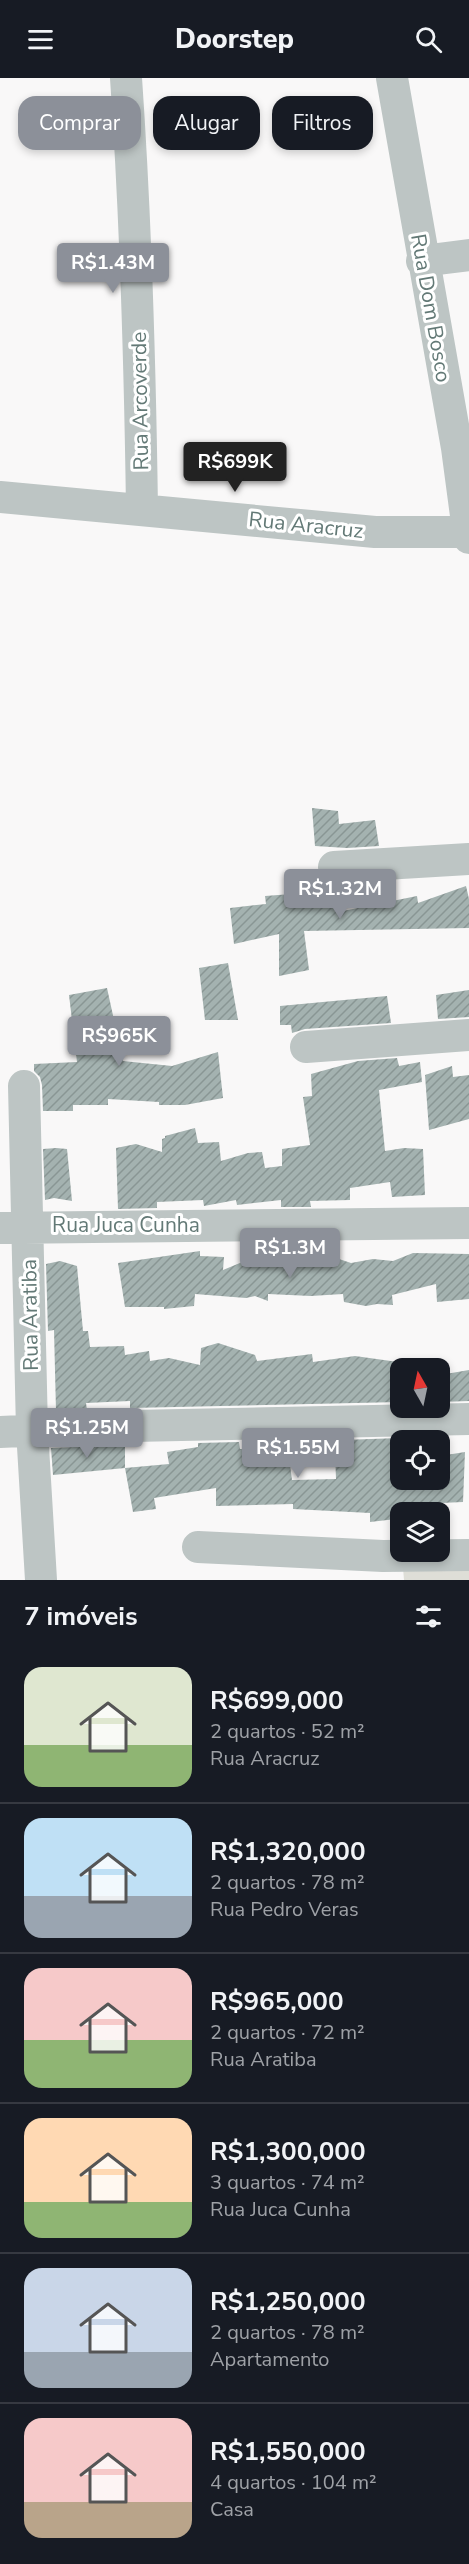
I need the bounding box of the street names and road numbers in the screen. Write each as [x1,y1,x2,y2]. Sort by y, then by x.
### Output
street label: Rua Dom Bosco [404,232,458,384]
street label: Rua Arcoverde [125,331,155,471]
street label: Rua Aracruz [247,505,365,545]
street label: Rua Juca Cunha [52,1211,200,1239]
street label: Rua Aratiba [15,1259,45,1371]

